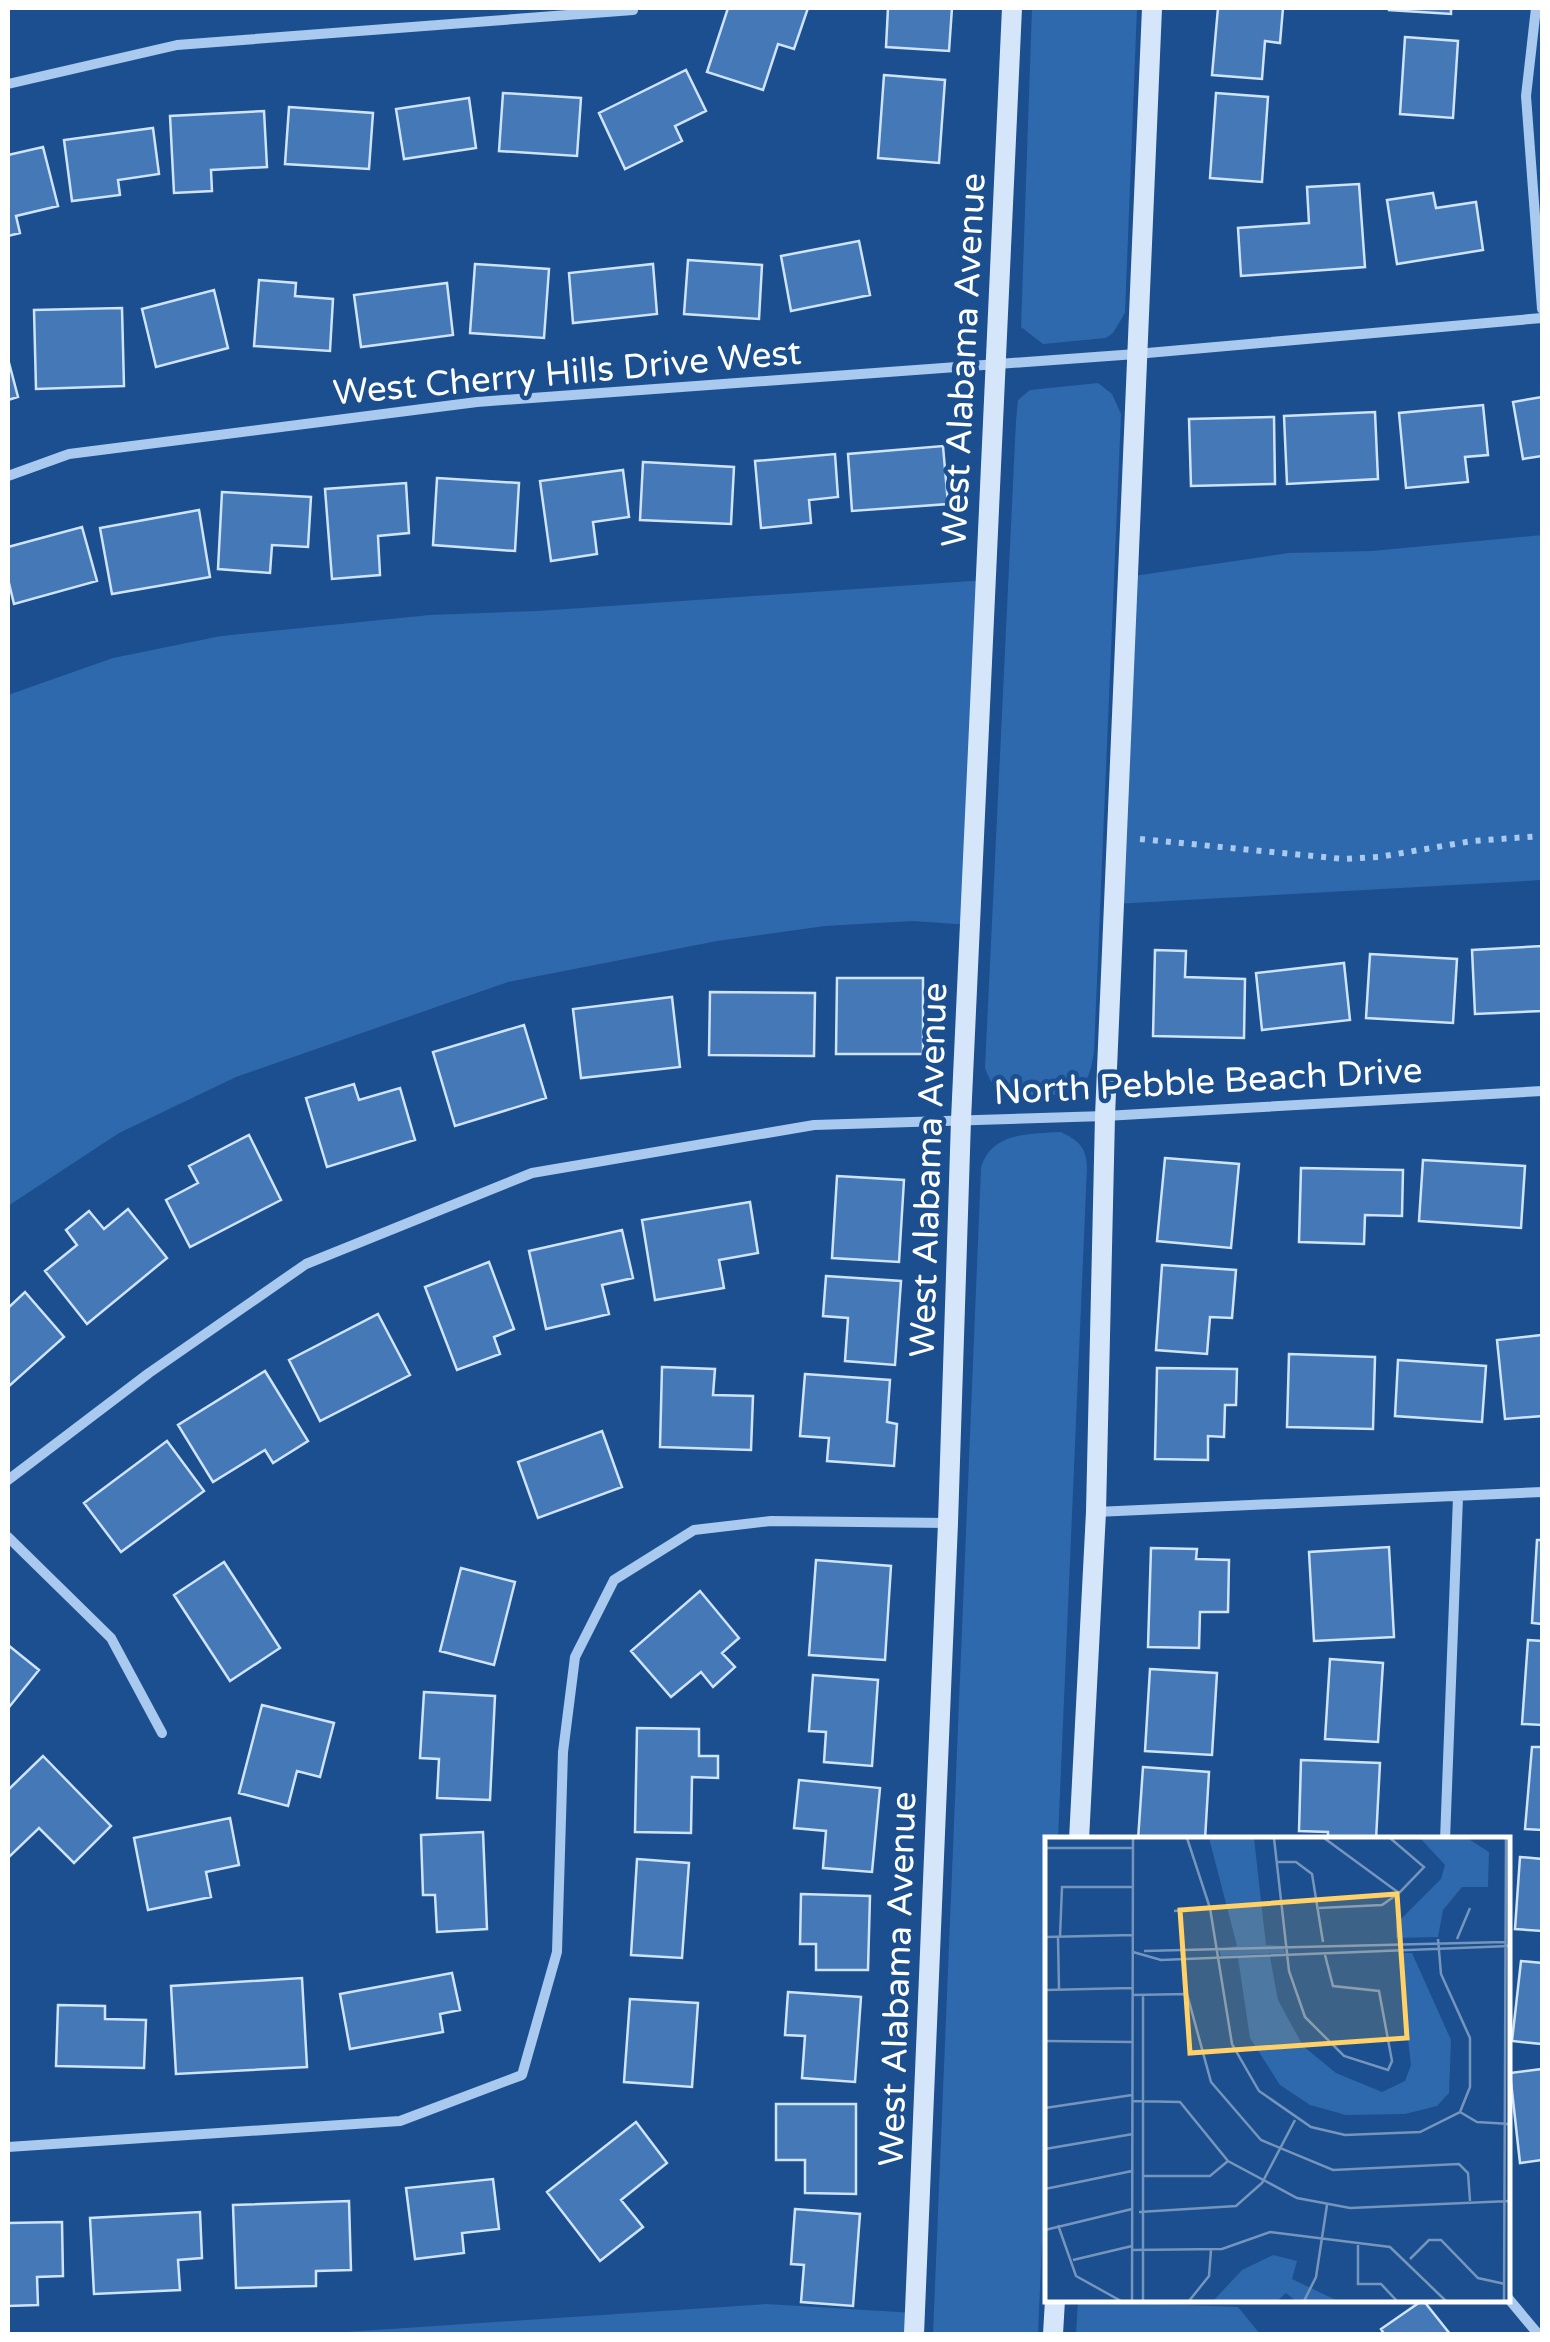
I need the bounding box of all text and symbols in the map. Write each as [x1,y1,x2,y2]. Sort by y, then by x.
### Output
street label: West Alabama Avenue [933,172,995,548]
street label: West Cherry Hills Drive West [331,332,803,414]
street label: West Alabama Avenue [901,982,957,1358]
street label: North Pebble Beach Drive [992,1050,1424,1114]
street label: West Alabama Avenue [870,1791,926,2167]
inset map [1045,1837,1510,2302]

